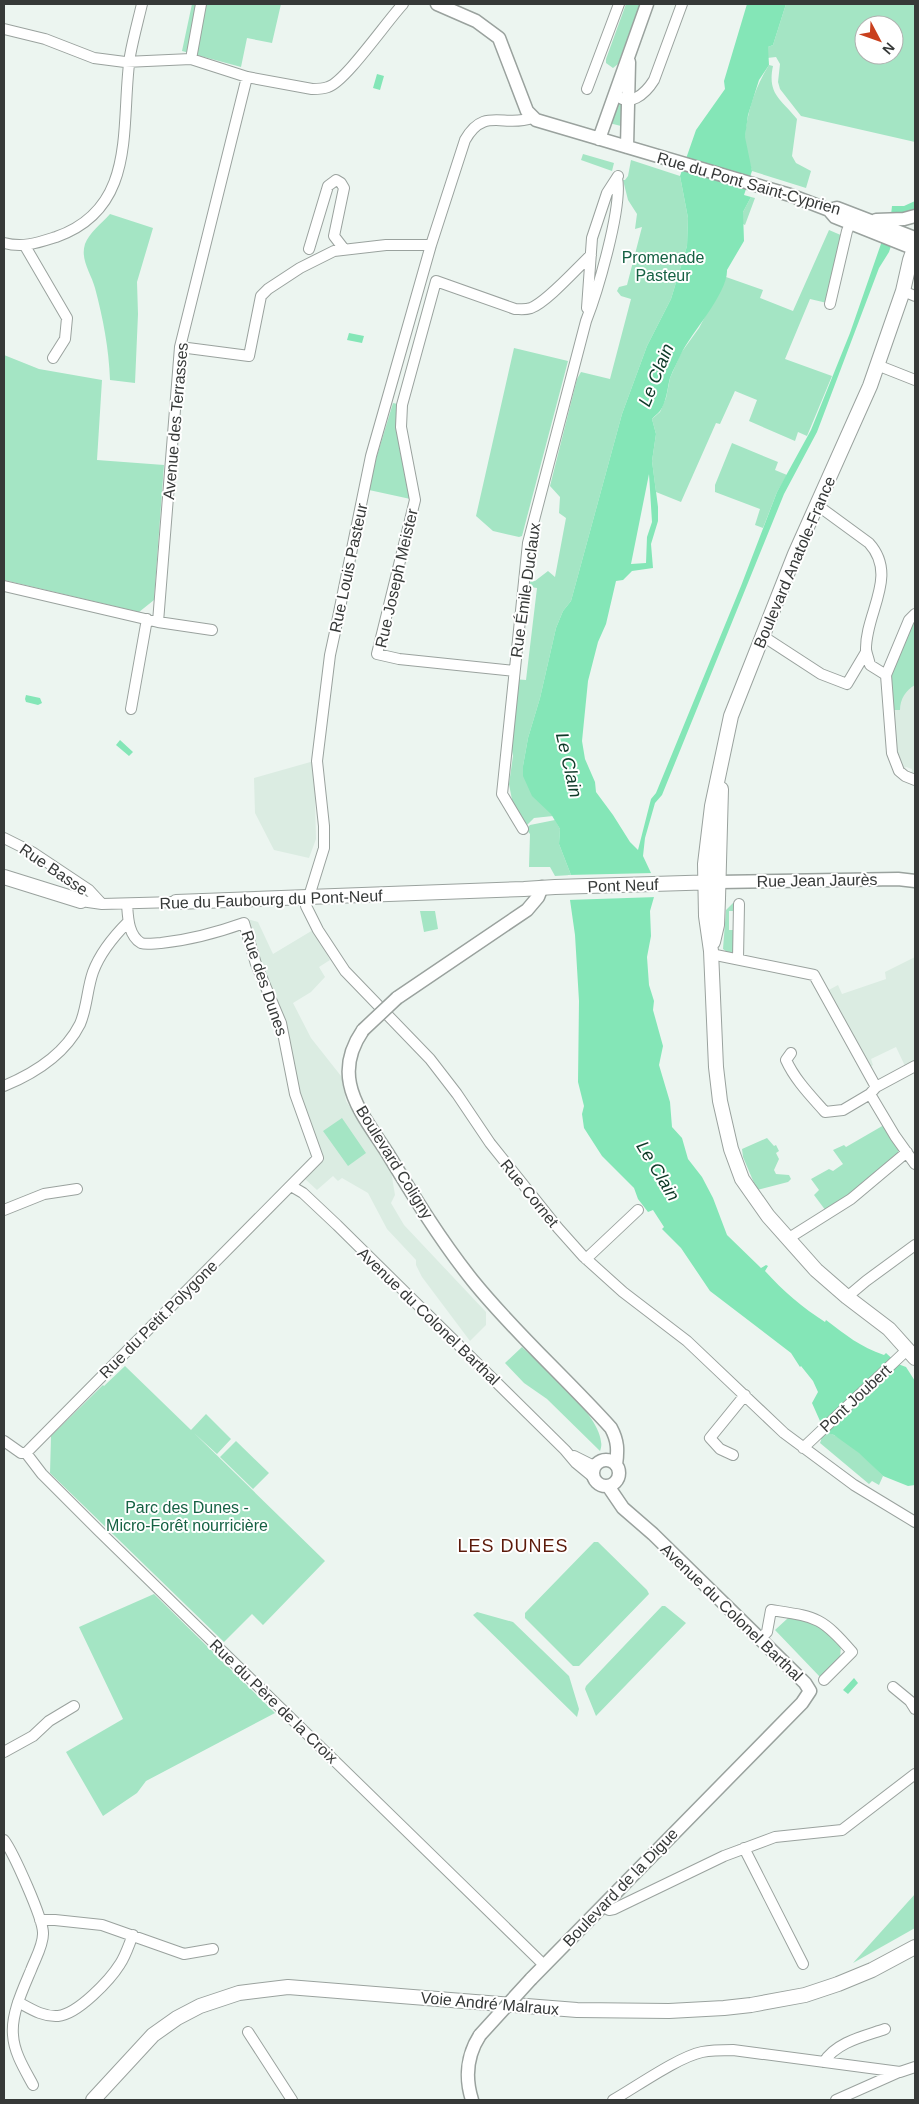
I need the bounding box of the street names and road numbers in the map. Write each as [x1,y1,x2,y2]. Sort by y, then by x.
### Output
street label: Rue du Pont Saint-Cyprien [655,149,843,218]
street label: Avenue des Terrasses [160,342,191,500]
street label: Boulevard Anatole-France [750,474,838,651]
street label: Rue Louis Pasteur [326,501,371,634]
street label: Rue Joseph Meister [372,506,421,649]
street label: Rue Émile Duclaux [507,521,543,659]
street label: Rue Basse [17,840,91,898]
street label: Rue Jean Jaurès [756,871,878,890]
street label: Pont Neuf [587,876,659,895]
street label: Rue du Faubourg du Pont-Neuf [159,887,383,912]
street label: Rue des Dunes [239,928,291,1038]
street label: Boulevard Coligny [353,1103,436,1222]
street label: Rue Cornet [497,1156,562,1231]
street label: Avenue du Colonel Barthal [354,1244,503,1388]
street label: Rue du Petit Polygone [96,1257,221,1382]
street label: Pont Joubert [816,1361,895,1436]
street label: Avenue du Colonel Barthal [657,1540,806,1684]
street label: Rue du Père de la Croix [206,1636,341,1767]
street label: Boulevard de la Digue [560,1825,681,1950]
street label: Voie André Malraux [420,1989,560,2018]

